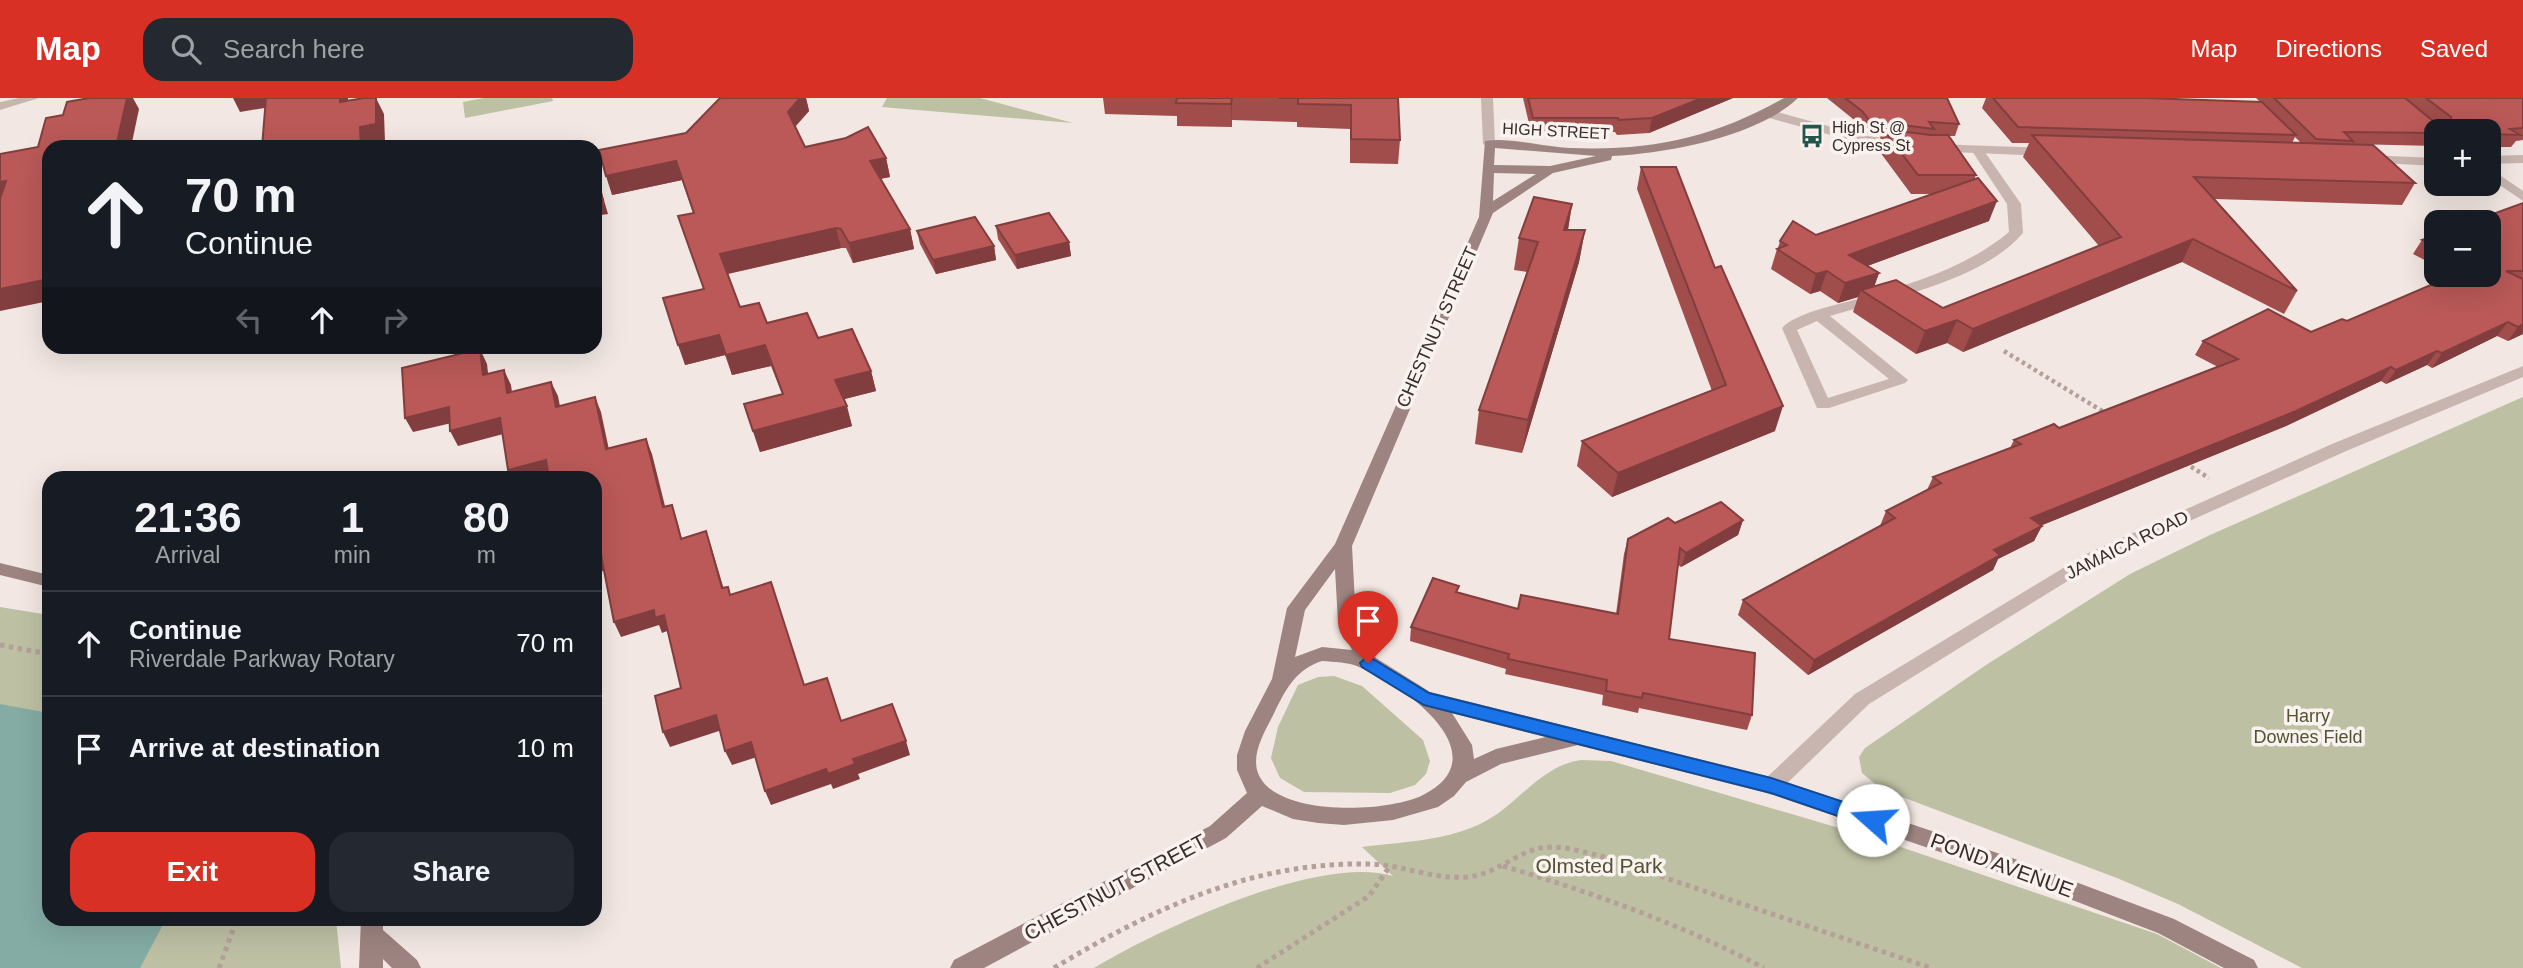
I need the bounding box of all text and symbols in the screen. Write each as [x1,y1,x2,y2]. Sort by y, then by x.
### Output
search box [143,18,633,81]
text: Map [35,30,101,67]
icon: search [167,30,205,68]
text: Search here [223,34,365,64]
text: Map [2191,35,2237,62]
text: Directions [2275,35,2382,62]
text: Saved [2420,35,2488,62]
place label: High St @ Cypress St [1832,119,1911,154]
map controls [2424,119,2501,287]
button: + [2424,119,2501,196]
street label: HIGH STREET [1502,120,1610,142]
bus stop icon: High St @ Cypress St [1798,122,1826,150]
icon: ahead [70,168,161,259]
text: 70 m [185,168,297,222]
button: − [2424,210,2501,287]
text: Continue [185,225,313,261]
street label: CHESTNUT STREET [1393,244,1481,410]
icon: left [230,301,268,339]
icon: ahead [303,301,341,339]
icon: right [376,301,414,339]
text: 21:36 [134,494,242,541]
text: 1 [341,494,364,541]
text: 80 [463,494,510,541]
street label: JAMAICA ROAD [2062,507,2192,583]
text: Arrival [155,542,220,568]
text: min [334,542,371,568]
text: m [477,542,496,568]
pin [1338,591,1398,663]
icon: arrive [1349,602,1387,640]
text: Continue [129,615,242,645]
icon: ahead [70,625,108,663]
text: 70 m [516,628,574,658]
text: Riverdale Parkway Rotary [129,646,395,672]
park label: Harry Downes Field [2253,706,2363,747]
icon: arrive [70,730,108,768]
text: Arrive at destination [129,733,380,763]
text: 10 m [516,733,574,763]
position arrow [1836,783,1910,857]
street label: CHESTNUT STREET [1020,829,1210,945]
street label: POND AVENUE [1928,829,2076,901]
button: Exit [70,832,315,912]
button: Share [329,832,574,912]
park label: Olmsted Park [1535,854,1663,877]

